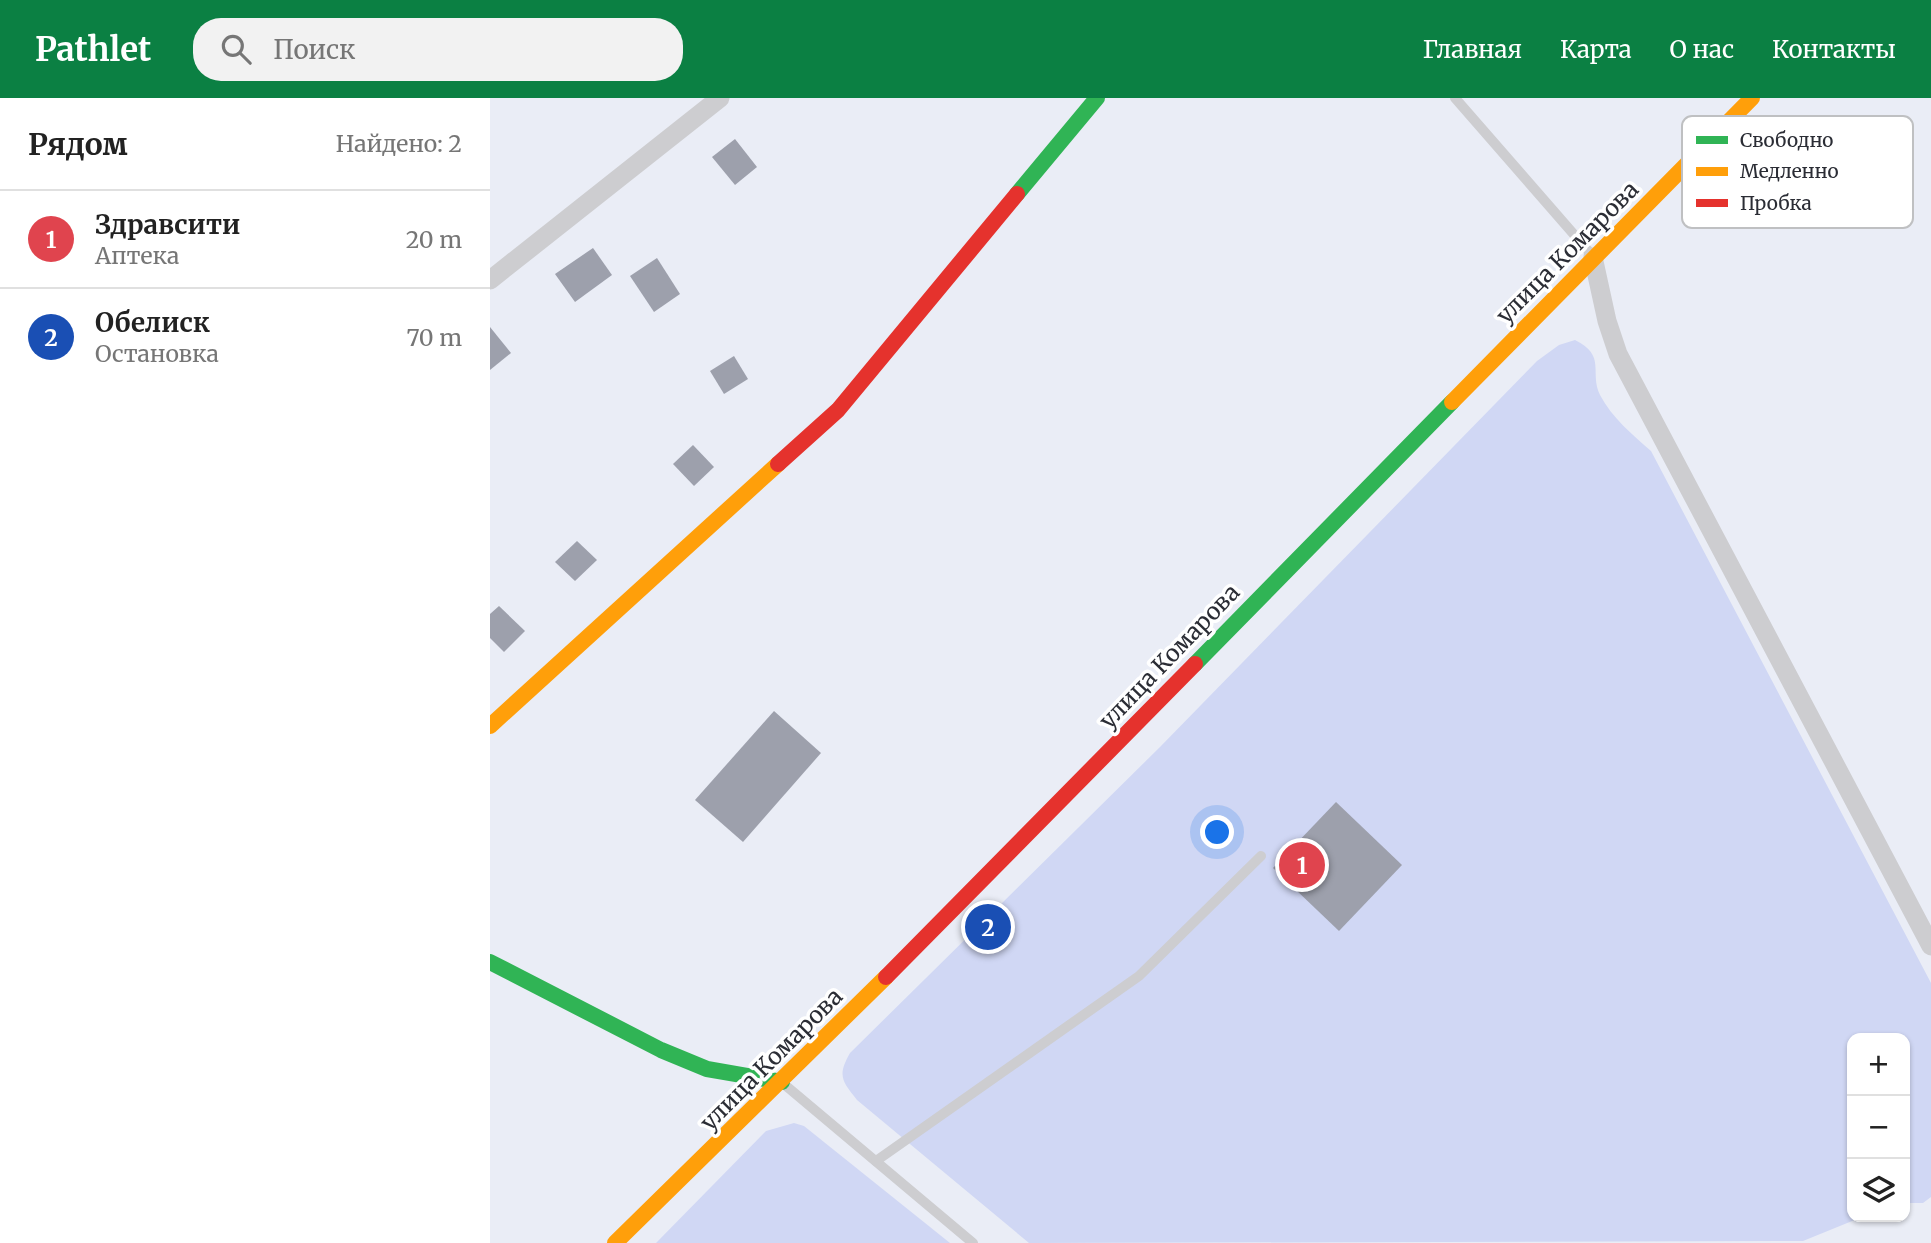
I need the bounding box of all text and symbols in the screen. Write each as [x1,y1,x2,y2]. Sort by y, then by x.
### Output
search box [193,18,683,81]
text: Pathlet [35,29,151,70]
icon: search [217,30,255,68]
text: Поиск [273,33,356,66]
text: Главная [1423,34,1522,65]
text: Карта [1560,34,1632,65]
text: О нас [1670,34,1734,65]
text: Контакты [1772,34,1896,65]
legend [1682,116,1913,228]
text: Рядом [28,125,128,163]
text: Свободно [1740,128,1833,152]
text: Найдено: 2 [336,129,462,158]
text: Медленно [1740,159,1839,183]
street label: улица Комарова [1490,175,1644,329]
text: Пробка [1740,191,1812,215]
text: Здравсити [95,208,240,241]
text: 1 [46,225,56,254]
text: 20 m [406,225,462,254]
text: Аптека [95,241,179,270]
text: Обелиск [95,306,210,339]
text: 2 [44,323,58,352]
text: 70 m [406,323,462,352]
text: Остановка [95,339,219,368]
street label: улица Комарова [1093,578,1245,734]
your location [1200,815,1234,849]
pin: 1 [1279,839,1325,891]
pin: 2 [965,901,1011,953]
street label: улица Комарова [694,982,848,1136]
map controls [1847,1033,1910,1222]
button: + [1847,1033,1910,1096]
button: − [1847,1096,1910,1159]
button: layers [1847,1159,1910,1222]

